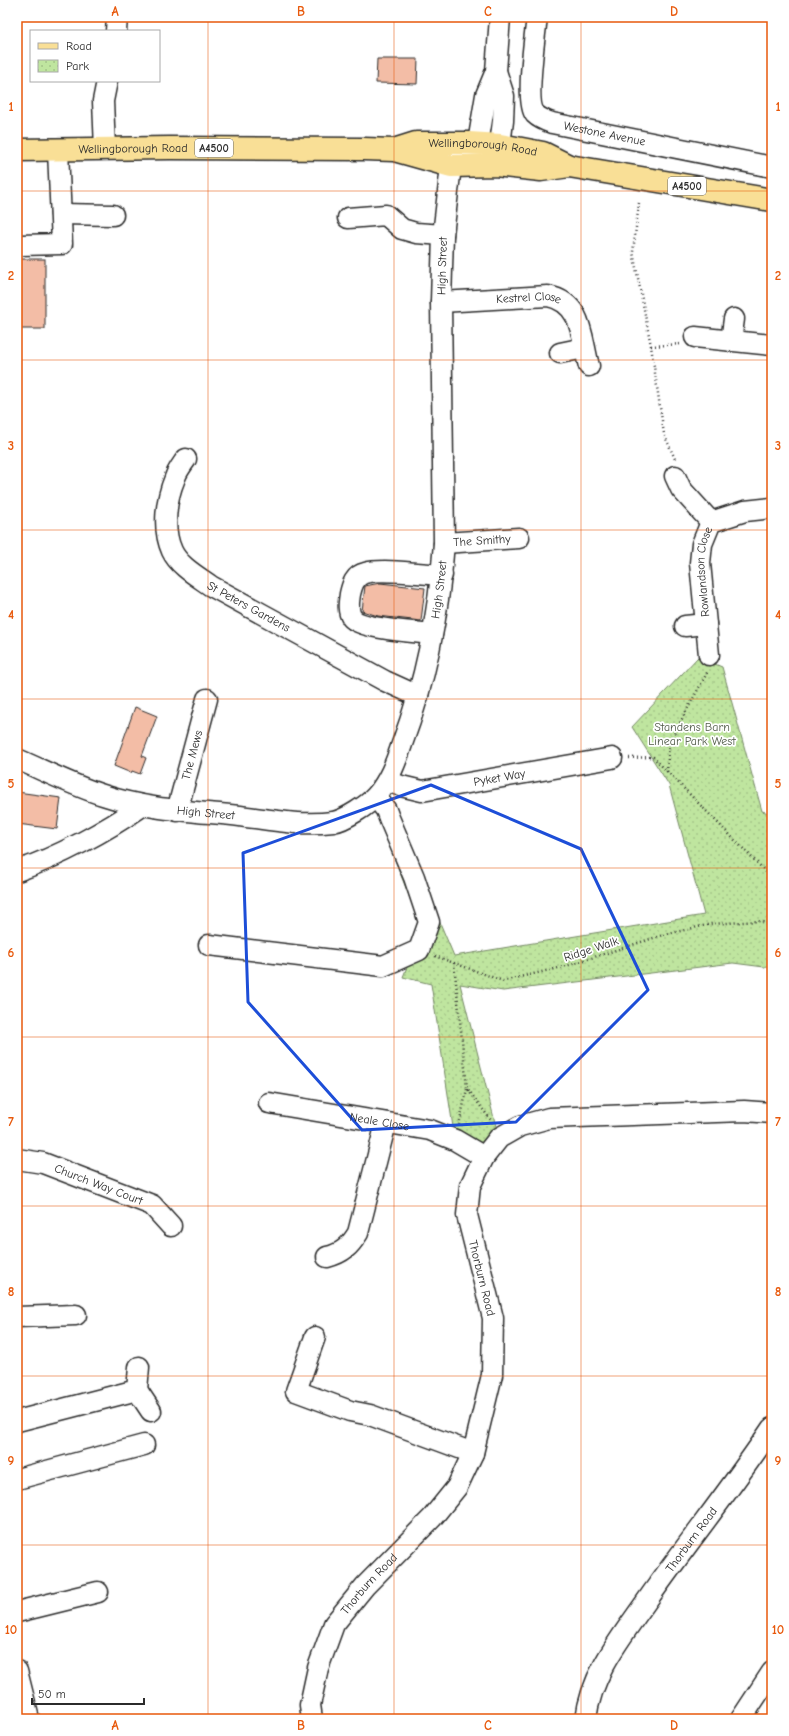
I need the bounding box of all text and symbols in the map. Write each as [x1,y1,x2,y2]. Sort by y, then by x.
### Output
text: A [111,4,119,19]
text: B [297,4,305,19]
text: C [484,4,492,19]
text: D [670,4,678,19]
legend [30,30,160,82]
text: Road [66,39,92,53]
text: Park [66,59,89,73]
text: 1 [8,99,14,114]
text: 1 [775,99,781,114]
street label: Westone Avenue [562,118,647,149]
street label: Wellingborough Road [428,136,538,159]
road number: A4500 [195,139,233,157]
street label: Wellingborough Road [78,141,188,156]
road number: A4500 [668,177,706,195]
street label: High Street [434,236,450,295]
text: 2 [8,268,14,283]
text: 2 [775,268,781,283]
street label: Kestrel Close [496,289,564,307]
text: 3 [8,438,14,453]
text: 3 [775,438,781,453]
street label: Rowlandson Close [693,524,715,618]
street label: The Smithy [453,532,512,549]
street label: High Street [428,560,450,620]
street label: St Peters Gardens [205,578,293,635]
text: 4 [8,607,14,622]
text: 4 [775,607,781,622]
park label: Standens Barn Linear Park West [648,720,736,748]
street label: The Mews [179,729,205,781]
street label: Pyket Way [472,766,527,789]
text: 5 [8,776,15,791]
text: 5 [775,776,782,791]
street label: High Street [176,803,236,822]
street label: Ridge Walk [562,934,620,964]
text: 6 [8,945,15,960]
text: 6 [775,945,782,960]
street label: Neale Close [349,1110,410,1133]
text: 7 [8,1114,14,1129]
text: 7 [775,1114,781,1129]
street label: Church Way Court [52,1161,146,1208]
street label: Thorburn Road [466,1239,498,1317]
text: 8 [8,1284,14,1299]
text: 8 [775,1284,781,1299]
text: 9 [8,1453,15,1468]
text: 9 [775,1453,782,1468]
street label: Thorburn Road [663,1504,720,1575]
street label: Thorburn Road [338,1550,400,1617]
text: 10 [5,1622,17,1637]
text: 10 [772,1622,784,1637]
scale bar [32,1680,144,1706]
text: 50 m [38,1687,66,1701]
text: A [111,1718,119,1733]
text: B [297,1718,305,1733]
text: C [484,1718,492,1733]
text: D [670,1718,678,1733]

